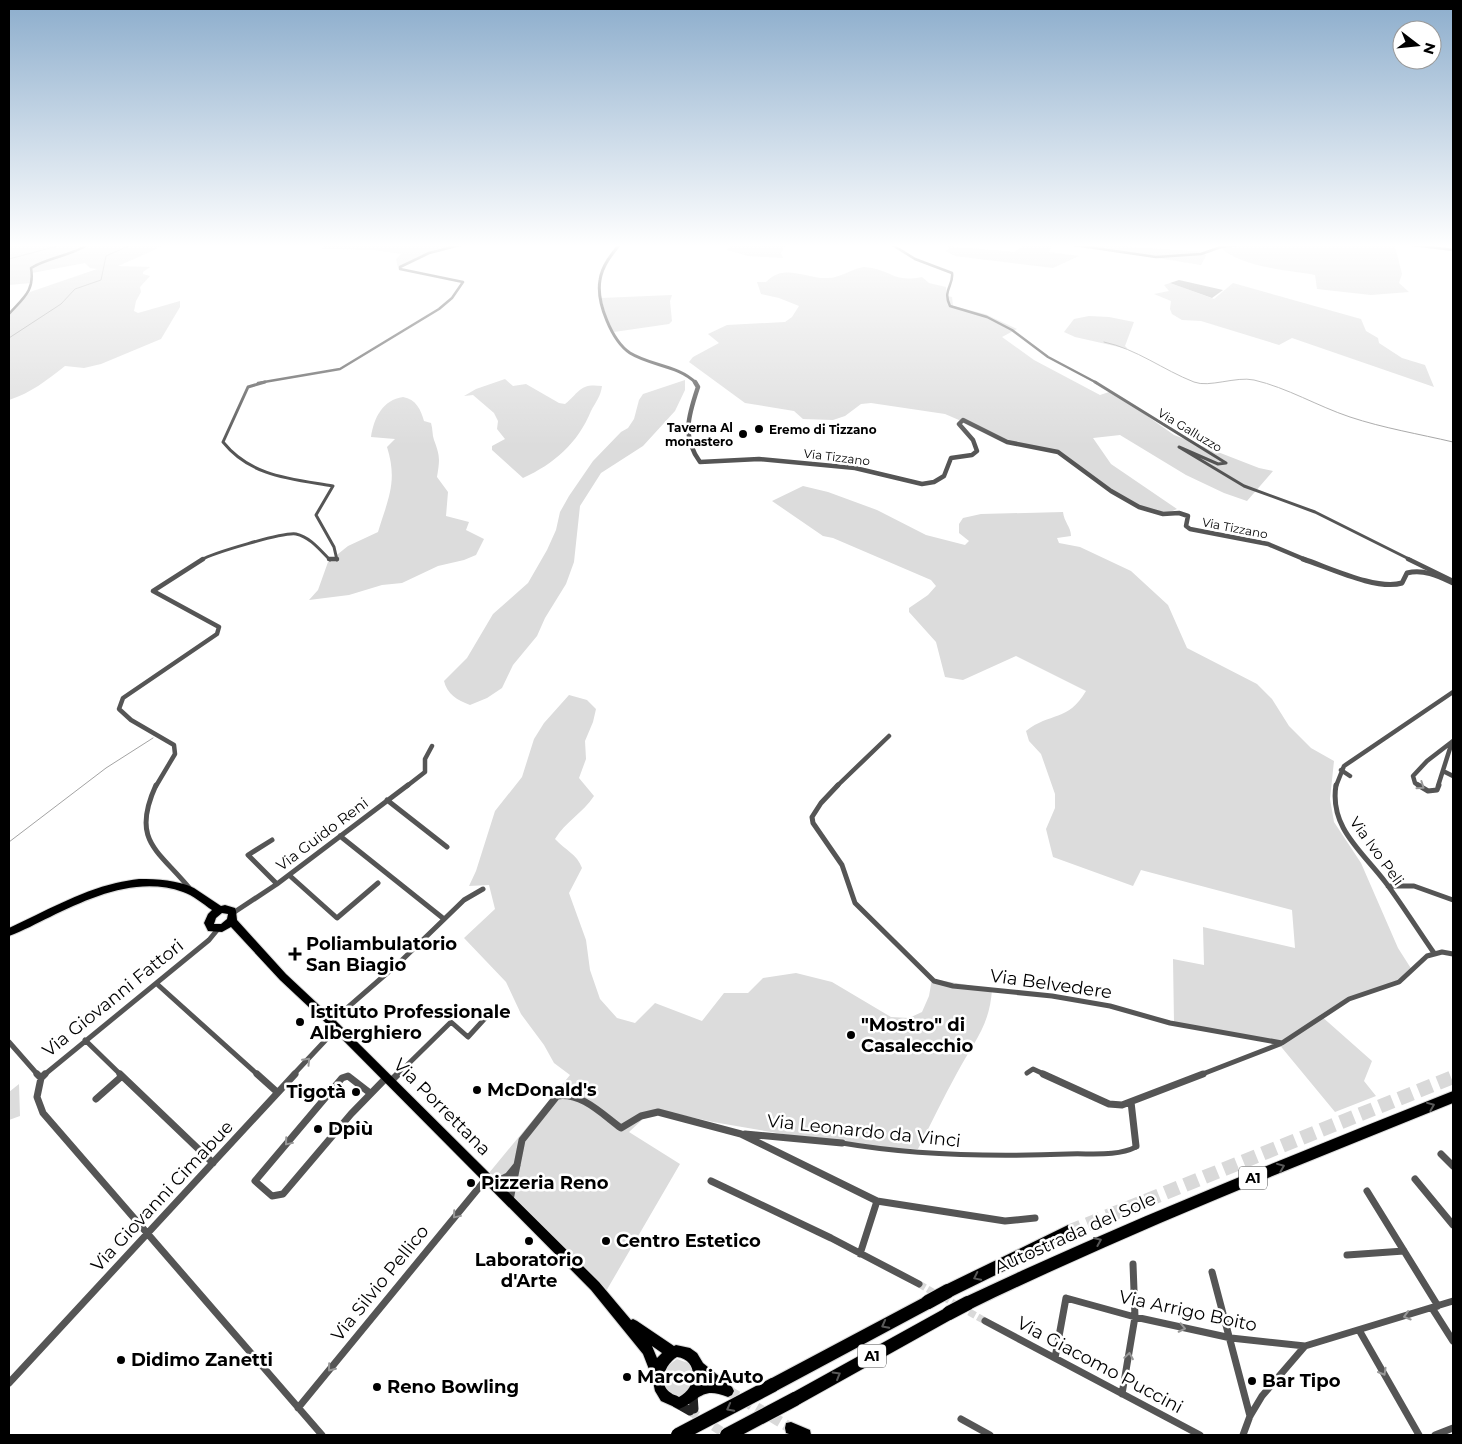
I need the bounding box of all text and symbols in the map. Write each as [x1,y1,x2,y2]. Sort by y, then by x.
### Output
north arrow [1392,20,1442,70]
text: N [1419,41,1440,57]
street label: Via Galluzzo [1155,405,1225,455]
place label: Taverna Al monastero [665,420,733,449]
place label: Eremo di Tizzano [769,422,877,437]
marker: Eremo di Tizzano [753,423,765,435]
marker: Taverna Al monastero [737,428,749,440]
street label: Via Tizzano [803,445,871,469]
street label: Via Tizzano [1201,514,1269,542]
one-way arrow [1416,780,1425,789]
street label: Via Guido Reni [272,793,372,875]
street label: Via Ivo Peli [1346,813,1408,889]
place label: Poliambulatorio San Biagio [306,933,457,976]
street label: Via Giovanni Fattori [38,934,188,1062]
marker: Poliambulatorio San Biagio [288,947,302,961]
street label: Via Belvedere [989,965,1114,1003]
place label: Istituto Professionale Alberghiero [309,1001,511,1044]
place label: "Mostro" di Casalecchio [861,1014,973,1057]
marker: Istituto Professionale Alberghiero [294,1016,306,1028]
marker: "Mostro" di Casalecchio [845,1029,857,1041]
street label: Via Porrettana [389,1054,495,1160]
one-way arrow [301,1057,310,1066]
place label: McDonald's [487,1079,597,1101]
place label: Tigotà [286,1081,346,1103]
marker: McDonald's [471,1084,483,1096]
marker: Tigotà [350,1086,362,1098]
one-way arrow [1426,1101,1435,1112]
street label: Via Leonardo da Vinci [766,1110,962,1152]
street label: Via Giovanni Cimabue [86,1116,238,1276]
place label: Dpiù [328,1118,373,1140]
marker: Dpiù [312,1123,324,1135]
one-way arrow [285,1136,294,1145]
one-way arrow [1276,1162,1285,1173]
road number: A1 [1239,1166,1267,1190]
place label: Pizzeria Reno [481,1172,609,1194]
marker: Pizzeria Reno [465,1177,477,1189]
street label: Autostrada del Sole [991,1187,1159,1279]
one-way arrow [453,1209,461,1218]
street label: Via Silvio Pellico [326,1220,434,1346]
place label: Centro Estetico [616,1230,761,1252]
marker: Laboratorio d'Arte [523,1235,535,1247]
marker: Centro Estetico [600,1235,612,1247]
one-way arrow [1093,1237,1102,1248]
place label: Laboratorio d'Arte [475,1249,584,1292]
one-way arrow [973,1271,982,1281]
street label: Via Arrigo Boito [1117,1286,1259,1336]
one-way arrow [1403,1310,1412,1320]
street label: Via Giacomo Puccini [1013,1312,1187,1418]
one-way arrow [881,1319,890,1329]
one-way arrow [1178,1322,1187,1332]
road number: A1 [858,1344,886,1368]
place label: Didimo Zanetti [131,1349,273,1371]
one-way arrow [1123,1351,1133,1360]
marker: Didimo Zanetti [115,1354,127,1366]
one-way arrow [328,1362,336,1371]
place label: Marconi Auto [637,1366,764,1388]
one-way arrow [1377,1367,1387,1376]
place label: Bar Tipo [1262,1370,1341,1392]
marker: Marconi Auto [621,1371,633,1383]
one-way arrow [832,1371,841,1381]
marker: Bar Tipo [1246,1375,1258,1387]
place label: Reno Bowling [387,1376,519,1398]
marker: Reno Bowling [371,1381,383,1393]
one-way arrow [726,1402,735,1412]

